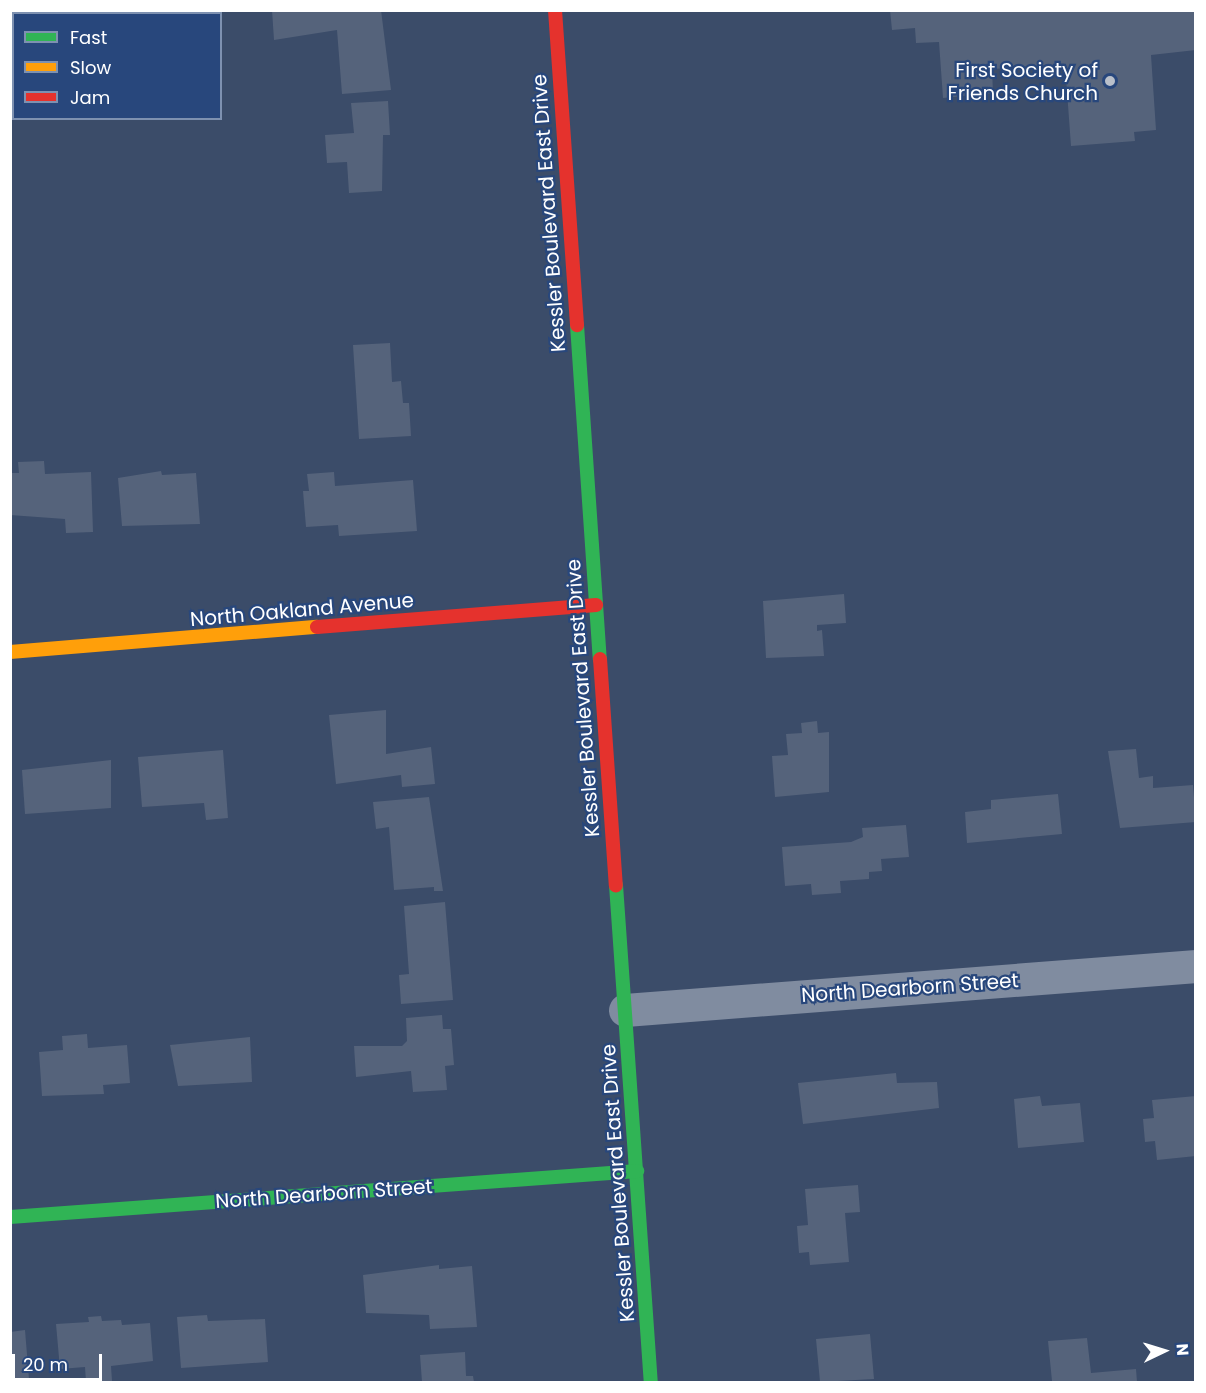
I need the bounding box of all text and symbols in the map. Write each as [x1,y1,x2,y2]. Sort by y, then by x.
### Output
legend [12,12,222,120]
text: Fast [70,25,107,50]
text: Slow [70,55,111,80]
place label: First Society of Friends Church [948,58,1098,105]
street label: Kessler Boulevard East Drive [527,73,571,353]
marker: First Society of Friends Church [1103,74,1117,88]
text: Jam [70,85,110,110]
street label: Kessler Boulevard East Drive [561,558,605,838]
street label: North Oakland Avenue [189,588,415,632]
street label: North Dearborn Street [801,968,1019,1008]
street label: Kessler Boulevard East Drive [596,1043,640,1323]
street label: North Dearborn Street [215,1174,433,1214]
north arrow [1134,1321,1194,1381]
scale bar [15,1342,105,1380]
text: N [1171,1343,1194,1357]
text: 20 m [23,1352,68,1377]

